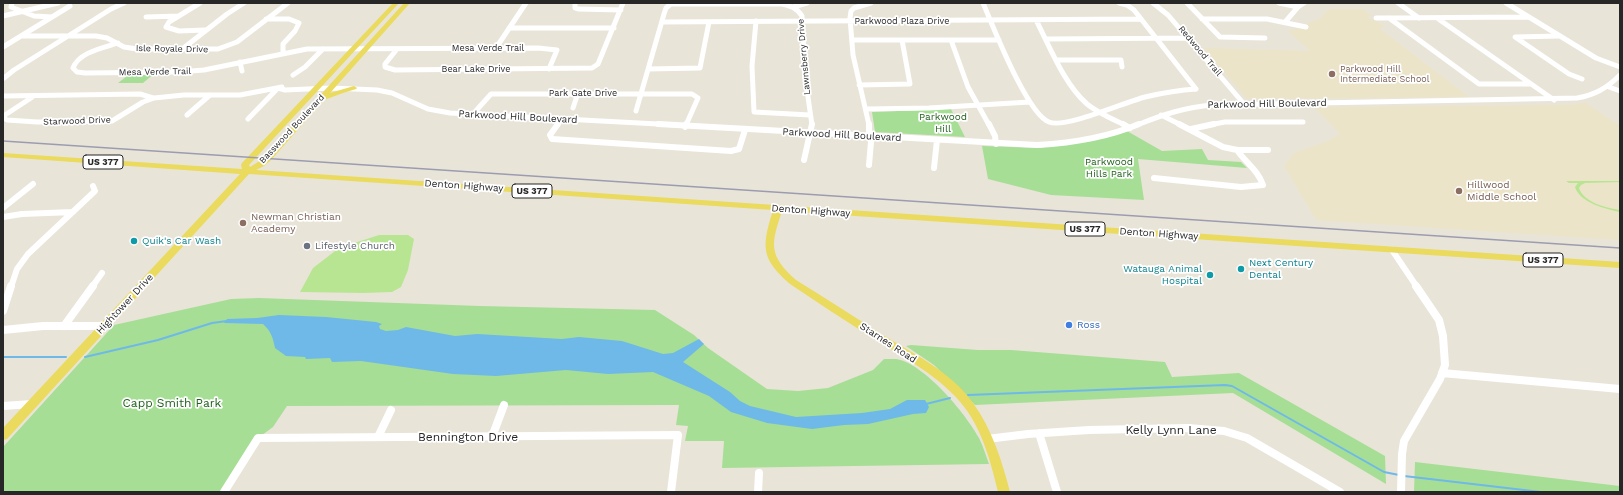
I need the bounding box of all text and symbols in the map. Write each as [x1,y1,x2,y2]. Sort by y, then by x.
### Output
street label: Parkwood Plaza Drive [855,16,949,26]
street label: Lawnsberry Drive [795,18,813,96]
street label: Redwood Trail [1176,24,1224,78]
street label: Isle Royale Drive [136,43,208,55]
street label: Mesa Verde Trail [452,43,524,53]
street label: Bear Lake Drive [442,64,510,74]
place label: Parkwood Hill Intermediate School [1340,64,1429,85]
street label: Mesa Verde Trail [119,66,191,78]
marker: Parkwood Hill Intermediate School [1327,69,1337,79]
street label: Park Gate Drive [549,88,617,98]
street label: Basswood Boulevard [257,92,327,166]
street label: Parkwood Hill Boulevard [1207,97,1327,111]
street label: Parkwood Hill Boulevard [458,108,578,126]
park label: Parkwood Hill [919,111,967,134]
street label: Starwood Drive [43,114,111,128]
street label: Parkwood Hill Boulevard [782,126,902,144]
road number: US 377 [83,155,123,169]
park label: Parkwood Hills Park [1085,156,1133,180]
street label: Denton Highway [424,177,504,195]
place label: Hillwood Middle School [1467,179,1536,202]
road number: US 377 [512,184,552,198]
marker: Hillwood Middle School [1454,186,1464,196]
street label: Denton Highway [771,202,851,220]
place label: Newman Christian Academy [251,211,341,234]
marker: Newman Christian Academy [238,218,248,228]
road number: US 377 [1065,222,1105,236]
street label: Denton Highway [1119,225,1199,243]
place label: Quik's Car Wash [142,235,221,247]
marker: Quik's Car Wash [129,236,139,246]
place label: Lifestyle Church [315,240,395,252]
marker: Lifestyle Church [302,241,312,251]
road number: US 377 [1523,253,1563,267]
place label: Next Century Dental [1249,257,1313,280]
place label: Watauga Animal Hospital [1123,263,1202,286]
marker: Next Century Dental [1236,264,1246,274]
marker: Watauga Animal Hospital [1205,270,1215,280]
street label: Hightower Drive [94,271,156,337]
place label: Ross [1077,319,1100,331]
street label: Starnes Road [857,320,919,366]
marker: Ross [1064,320,1074,330]
park label: Capp Smith Park [123,396,221,410]
street label: Kelly Lynn Lane [1125,423,1217,437]
street label: Bennington Drive [418,430,518,444]

